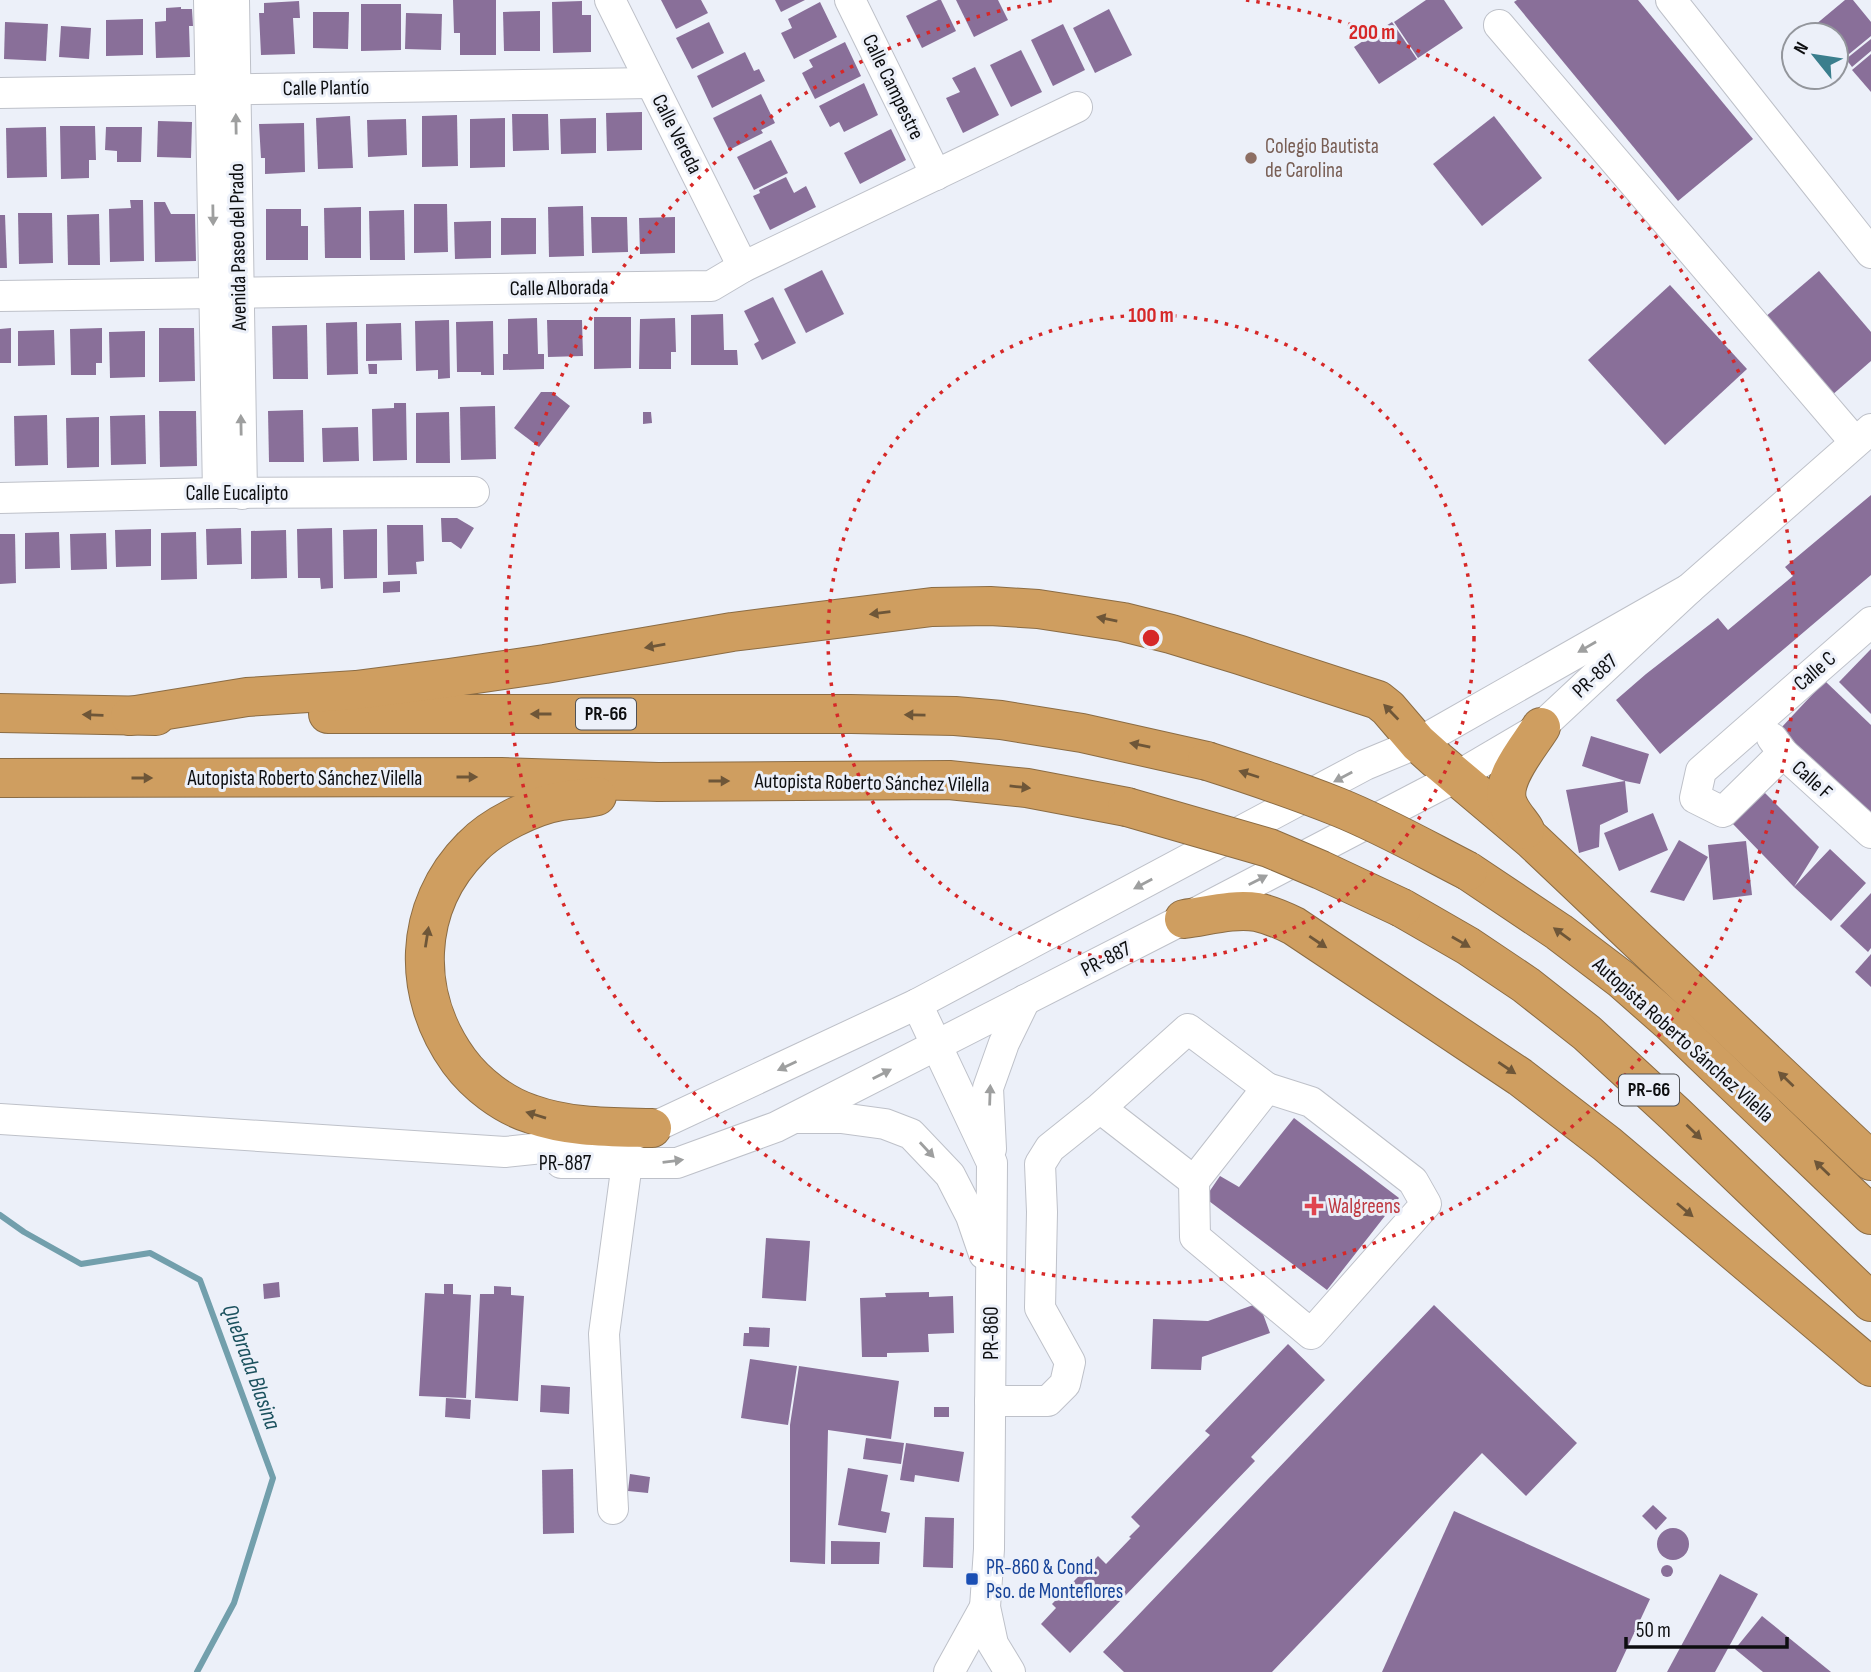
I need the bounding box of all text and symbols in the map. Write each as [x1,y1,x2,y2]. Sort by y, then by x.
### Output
text: 200 m [1349,20,1395,45]
north arrow [1780,21,1850,91]
street label: Calle Campestre [857,30,929,144]
text: N [1789,38,1814,58]
street label: Calle Plantío [283,75,369,101]
street label: Calle Vereda [646,90,708,178]
one-way arrow [230,113,241,135]
place label: Colegio Bautista de Carolina [1265,134,1379,183]
marker: Colegio Bautista de Carolina [1243,150,1259,166]
street label: Avenida Paseo del Prado [224,163,252,332]
one-way arrow [207,204,219,226]
street label: Calle Alborada [509,275,609,301]
text: 100 m [1128,303,1174,328]
one-way arrow [235,414,247,436]
street label: Calle Eucalipto [185,481,289,506]
one-way arrow [869,608,891,619]
one-way arrow [1096,613,1118,624]
centre of rings [1139,626,1163,650]
one-way arrow [644,640,666,651]
one-way arrow [1577,641,1597,653]
street label: Calle C [1789,646,1841,696]
street label: PR-887 [1567,649,1623,703]
road number: PR-66 [576,698,636,730]
one-way arrow [1383,704,1399,721]
one-way arrow [530,708,552,720]
one-way arrow [904,709,926,721]
one-way arrow [82,710,104,721]
one-way arrow [1129,740,1151,751]
street label: Calle F [1787,755,1837,805]
street label: Autopista Roberto Sánchez Vilella [187,766,422,791]
street label: Autopista Roberto Sánchez Vilella [753,768,990,798]
one-way arrow [1238,769,1259,779]
one-way arrow [456,771,478,783]
one-way arrow [1333,771,1353,783]
one-way arrow [131,772,153,784]
one-way arrow [708,775,730,787]
one-way arrow [1009,782,1031,793]
one-way arrow [1248,875,1268,886]
one-way arrow [1133,878,1152,890]
one-way arrow [422,926,433,948]
one-way arrow [1553,928,1571,942]
one-way arrow [1308,935,1327,948]
street label: PR-887 [1077,936,1136,982]
one-way arrow [1451,936,1470,948]
street label: Autopista Roberto Sánchez Vilella [1587,951,1779,1128]
one-way arrow [777,1061,798,1072]
one-way arrow [1498,1061,1516,1075]
one-way arrow [872,1068,892,1080]
one-way arrow [1778,1072,1795,1088]
road number: PR-66 [1619,1074,1679,1106]
one-way arrow [984,1084,995,1106]
one-way arrow [525,1110,546,1120]
one-way arrow [1685,1123,1702,1140]
one-way arrow [919,1141,935,1159]
street label: PR-887 [539,1151,592,1176]
one-way arrow [662,1156,684,1167]
one-way arrow [1814,1160,1831,1176]
place label: Walgreens [1328,1194,1401,1219]
marker: Walgreens [1306,1198,1322,1214]
one-way arrow [1676,1202,1693,1217]
water label: Quebrada Blasina [215,1301,287,1434]
street label: PR-860 [979,1306,1004,1360]
place label: PR-860 & Cond. Pso. de Monteflores [986,1555,1123,1604]
marker: PR-860 & Cond. Pso. de Monteflores [964,1571,980,1587]
scale bar [1626,1606,1787,1650]
text: 50 m [1636,1618,1671,1643]

